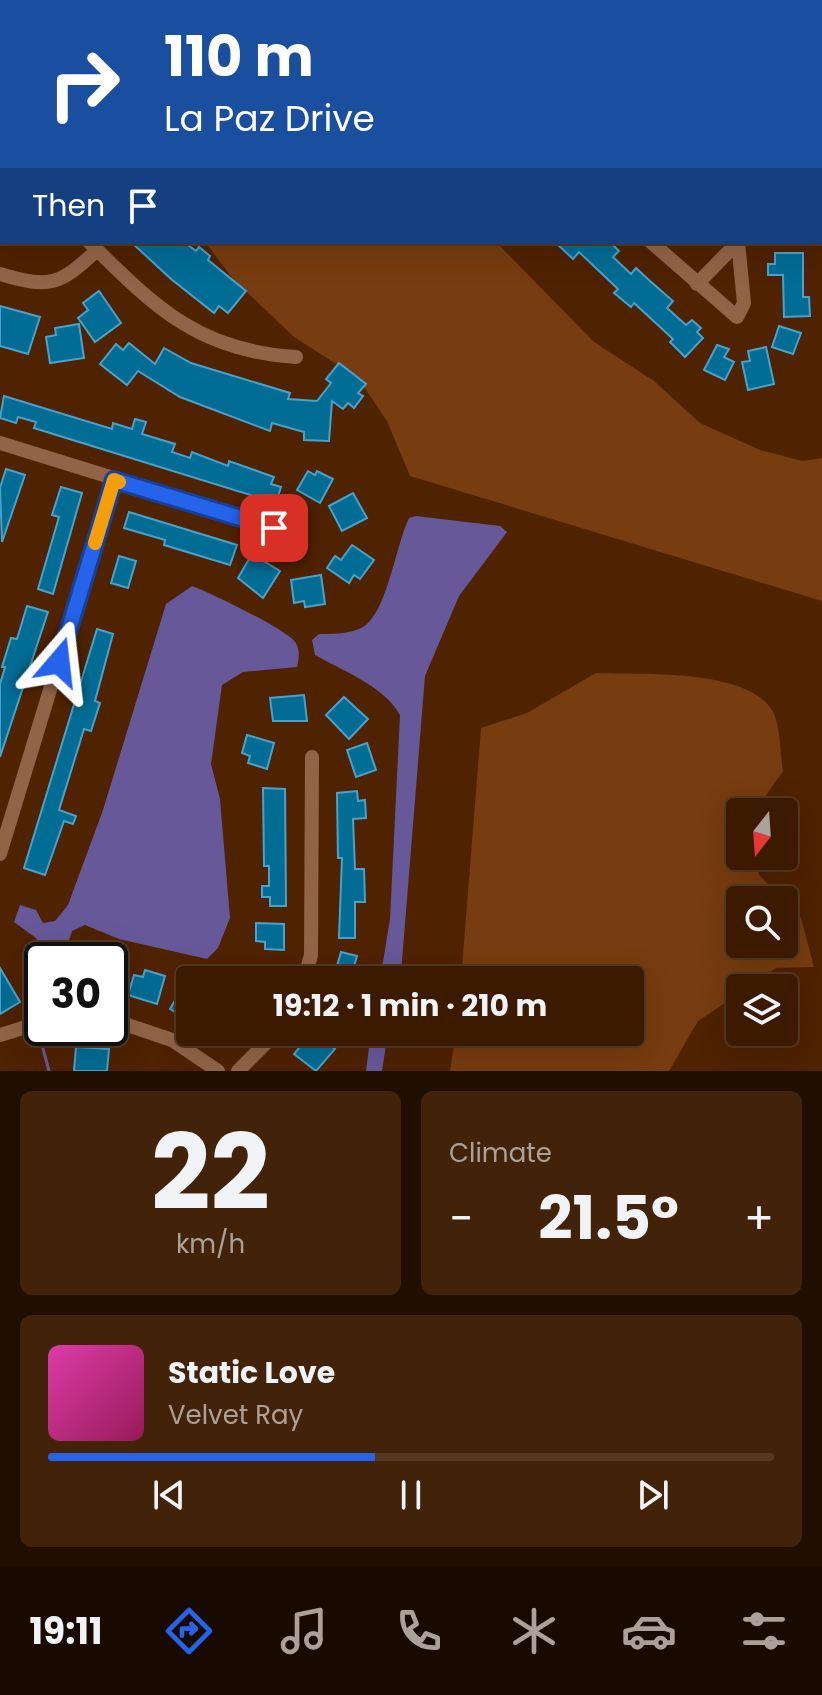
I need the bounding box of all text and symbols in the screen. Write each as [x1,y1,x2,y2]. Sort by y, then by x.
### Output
text: 110 m [164,17,314,96]
icon: right [32,32,136,136]
text: La Paz Drive [164,93,375,144]
text: Then [32,184,105,227]
icon: arrive [121,184,165,228]
pin [240,494,308,562]
icon: arrive [252,506,296,550]
position arrow [17,620,101,704]
north arrow [726,798,798,870]
map controls [726,798,798,1046]
button: search [726,886,798,958]
speed limit sign: 30 [24,942,128,1046]
button: layers [726,974,798,1046]
text: 19:12 · 1 min · 210 m [273,984,547,1027]
text: 22 [151,1100,270,1245]
text: Climate [449,1135,552,1171]
text: 21.5° [538,1176,679,1260]
text: − [449,1188,473,1249]
text: + [744,1188,774,1249]
text: km/h [176,1226,245,1262]
text: Static Love [168,1351,335,1394]
text: Velvet Ray [168,1397,303,1433]
icon: previous [147,1473,191,1517]
icon: pause [389,1473,433,1517]
icon: next [631,1473,675,1517]
icon: directions [161,1603,217,1659]
icon: music [276,1603,332,1659]
icon: phone [391,1603,447,1659]
icon: climate [506,1603,562,1659]
icon: car [621,1603,677,1659]
icon: filters [736,1603,792,1659]
text: 19:11 [30,1606,102,1657]

